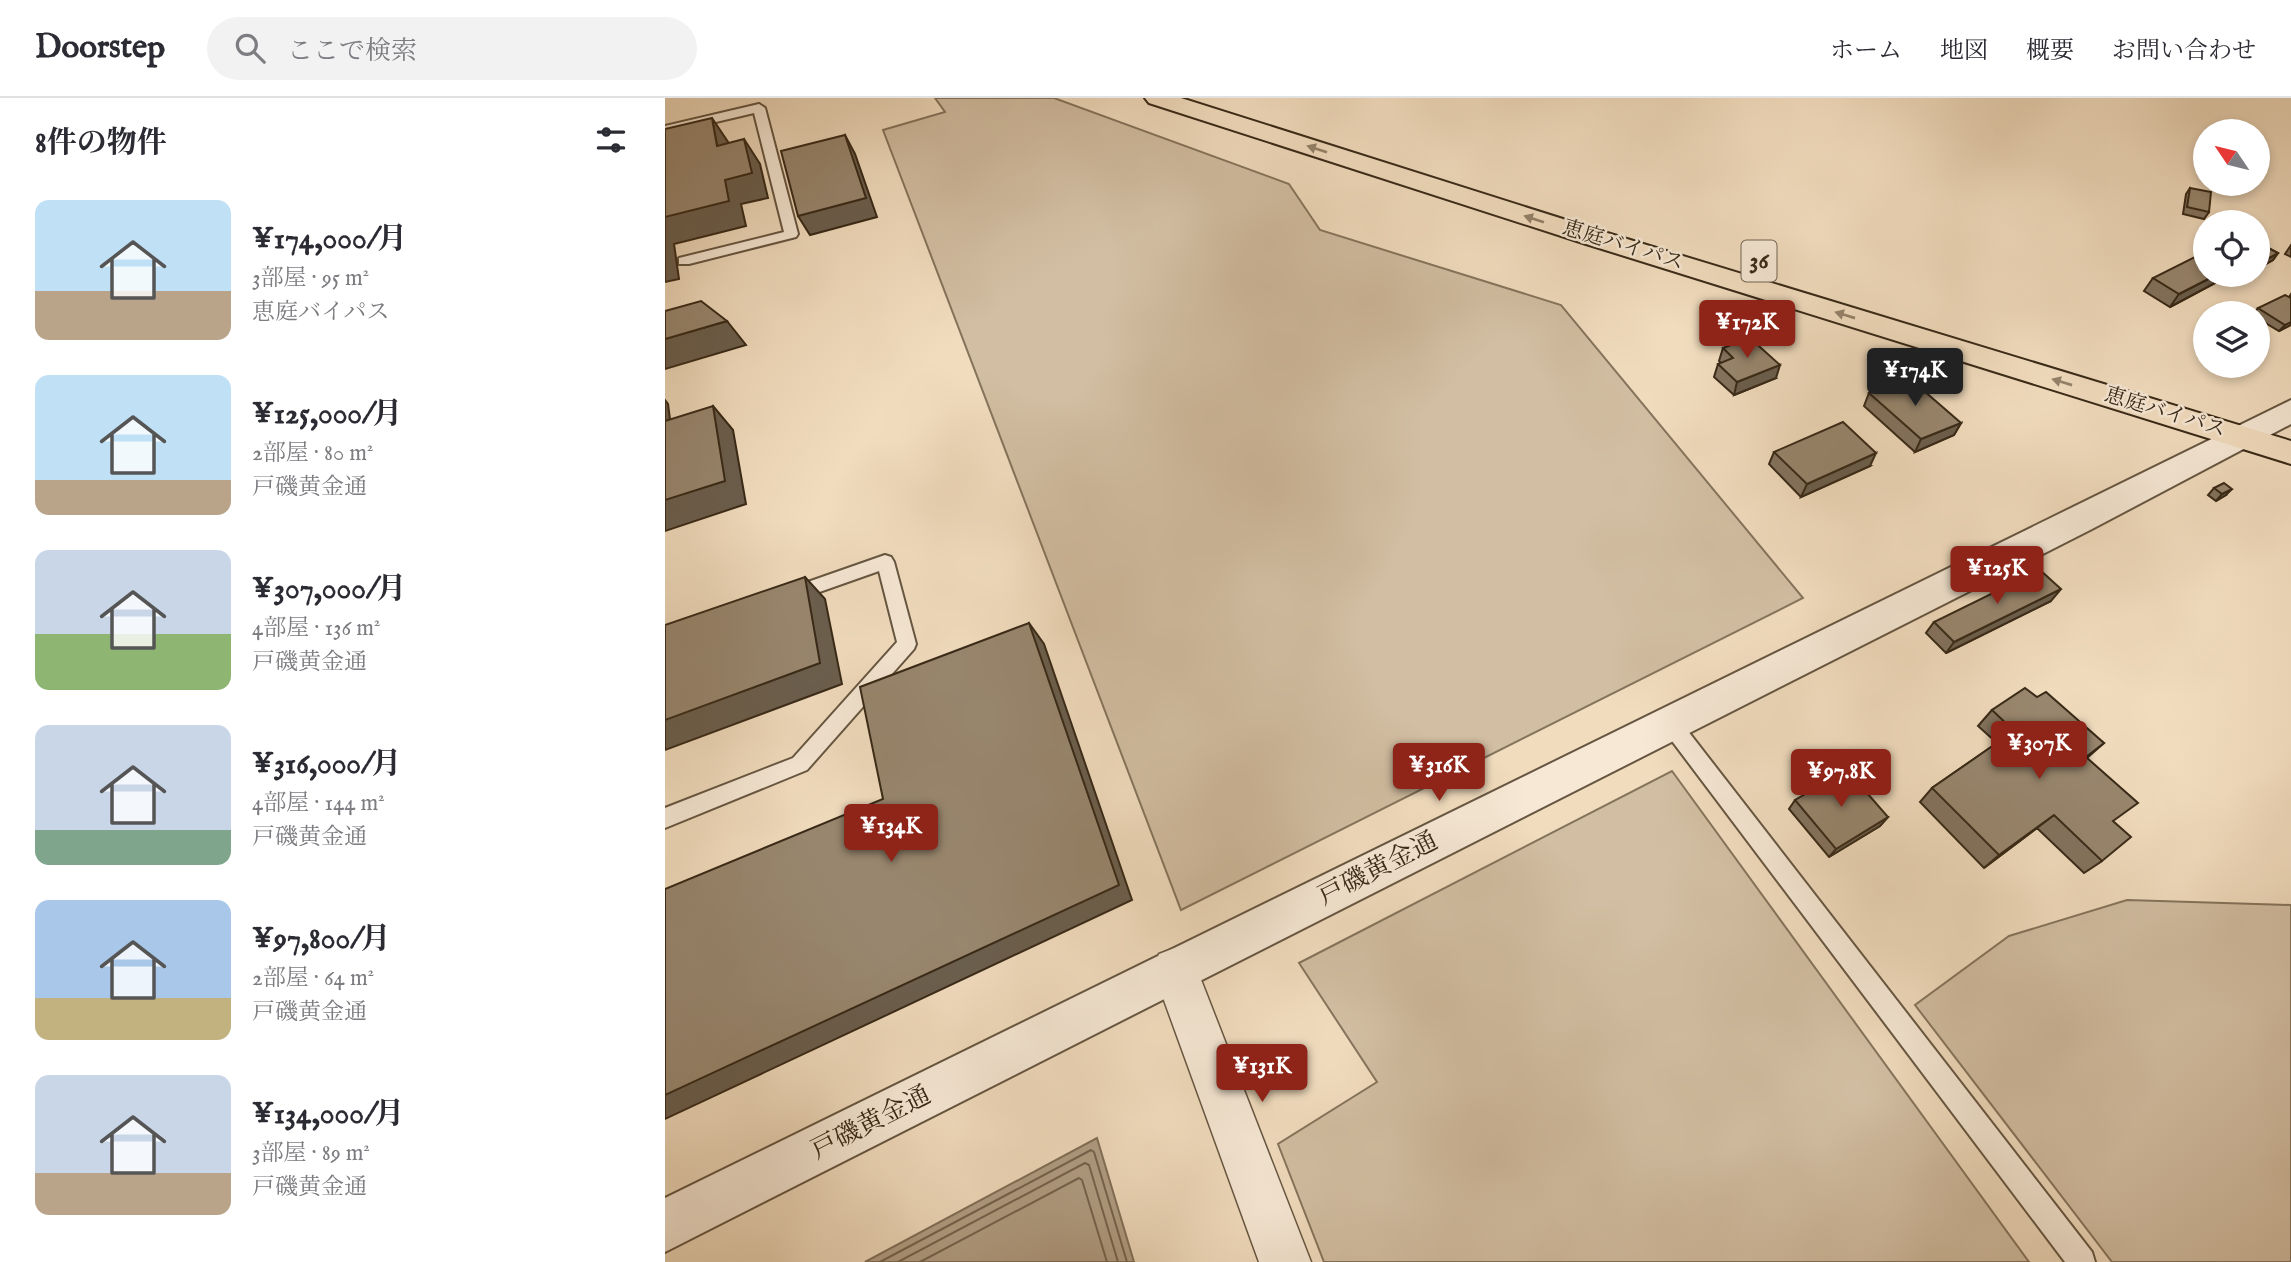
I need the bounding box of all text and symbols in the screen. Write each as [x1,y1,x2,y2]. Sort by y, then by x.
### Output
search box [207,17,697,80]
text: Doorstep [35,27,165,69]
icon: search [231,29,269,67]
text: ここで検索 [287,35,417,68]
text: ホーム [1830,36,1902,67]
text: 地図 [1940,36,1988,67]
text: 概要 [2026,36,2074,67]
text: お問い合わせ [2112,36,2256,67]
north arrow [2193,119,2270,196]
map controls [2193,119,2270,378]
icon: filters [592,121,630,159]
text: 8件の物件 [35,125,167,163]
one-way arrow [1307,143,1328,154]
button: locate [2193,210,2270,287]
one-way arrow [1523,213,1544,223]
street label: 恵庭バイパス [1559,215,1687,277]
text: ¥174,000/月 [252,221,407,259]
icon: home [91,228,175,312]
road number: 36 [1741,240,1777,281]
text: 3部屋 · 95 m² [252,264,369,293]
text: 恵庭バイパス [252,298,390,327]
pin: ¥172K [1698,300,1796,360]
button: layers [2193,301,2270,378]
text: ¥172K [1715,308,1779,337]
one-way arrow [1834,309,1855,319]
pin: ¥174K [1866,348,1964,408]
text: ¥174K [1883,356,1947,385]
one-way arrow [2052,376,2073,386]
street label: 恵庭バイパス [2101,382,2229,444]
text: ¥125,000/月 [252,396,402,434]
icon: home [91,403,175,487]
text: 2部屋 · 80 m² [252,439,373,468]
text: 戸磯黄金通 [252,473,367,502]
pin: ¥125K [1948,546,2046,606]
text: ¥125K [1966,554,2028,583]
text: ¥307,000/月 [252,571,406,609]
icon: home [91,578,175,662]
text: 4部屋 · 136 m² [252,614,380,643]
text: 戸磯黄金通 [252,648,367,677]
pin: ¥307K [1990,722,2088,781]
text: ¥307K [2007,729,2071,758]
pin: ¥316K [1390,744,1488,803]
text: ¥316,000/月 [252,746,401,784]
pin: ¥97.8K [1784,750,1898,809]
text: ¥316K [1409,751,1469,780]
icon: home [91,753,175,837]
text: ¥97.8K [1807,757,1875,786]
text: 4部屋 · 144 m² [252,789,385,818]
pin: ¥134K [842,804,940,864]
text: ¥134K [860,812,922,841]
text: 戸磯黄金通 [252,823,367,852]
street label: 戸磯黄金通 [1313,825,1443,913]
text: ¥97,800/月 [252,921,390,959]
icon: home [91,928,175,1012]
text: 2部屋 · 64 m² [252,964,374,993]
text: 戸磯黄金通 [252,998,367,1027]
pin: ¥131K [1213,1044,1311,1104]
text: ¥131K [1232,1052,1292,1081]
street label: 戸磯黄金通 [806,1079,936,1167]
text: ¥134,000/月 [252,1096,404,1134]
icon: home [91,1103,175,1187]
text: 3部屋 · 89 m² [252,1139,370,1168]
text: 戸磯黄金通 [252,1173,367,1202]

